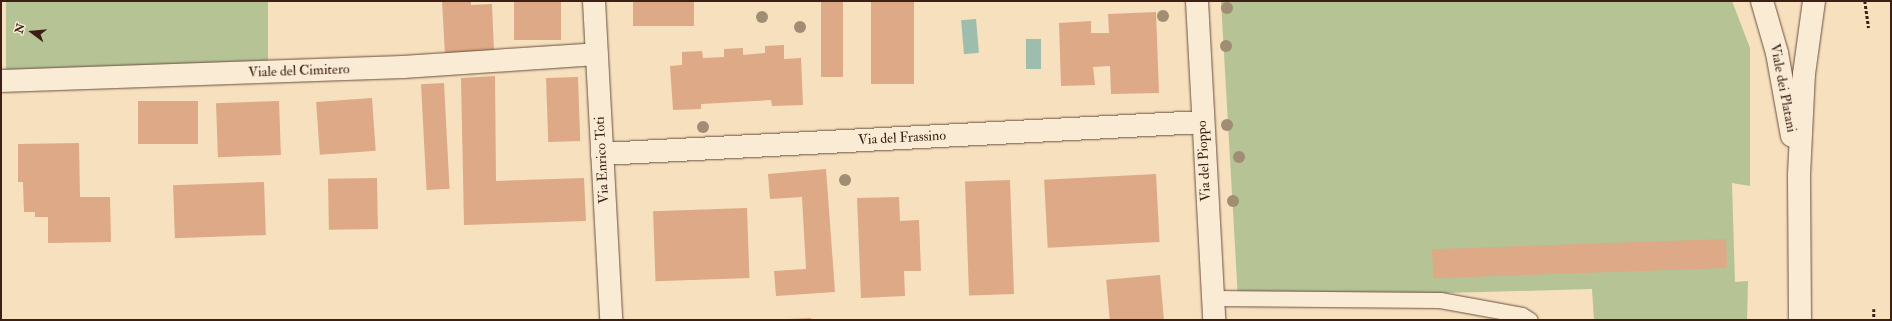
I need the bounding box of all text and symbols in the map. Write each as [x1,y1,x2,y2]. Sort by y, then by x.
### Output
north arrow [12,12,52,52]
text: N [12,22,28,35]
street label: Viale dei Platani [1766,42,1800,134]
street label: Viale del Cimitero [248,61,350,81]
street label: Via Enrico Toti [591,116,613,204]
street label: Via del Pioppo [1193,120,1215,202]
street label: Via del Frassino [858,127,946,149]

